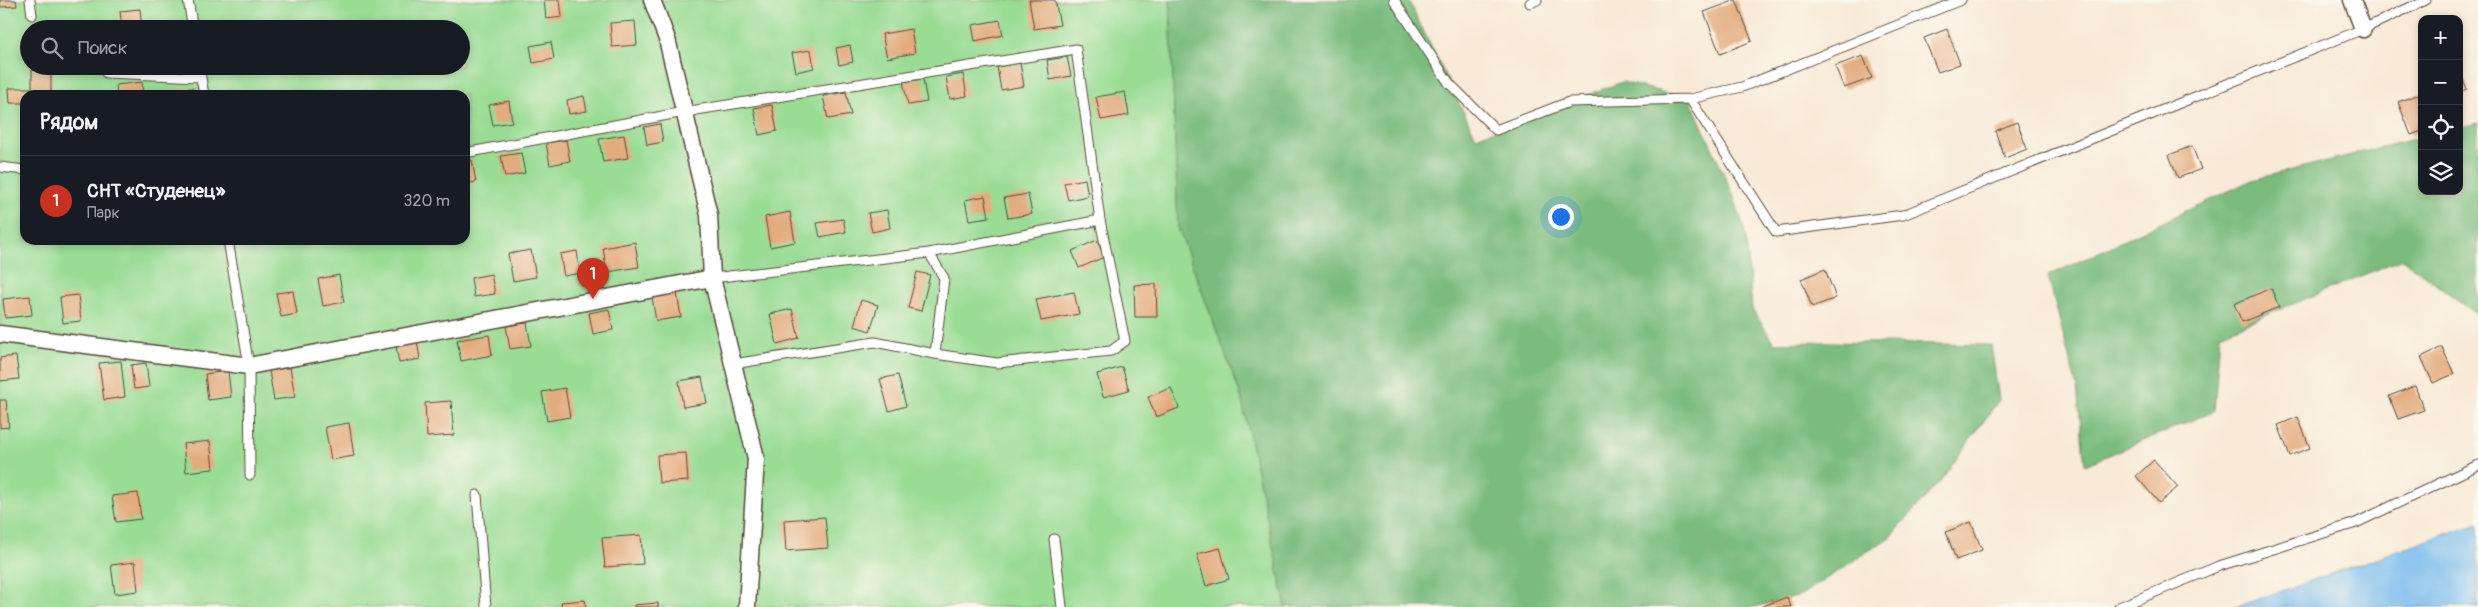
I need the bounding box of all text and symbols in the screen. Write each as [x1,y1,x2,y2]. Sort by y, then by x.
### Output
map controls [2418,15,2463,195]
button: + [2418,15,2463,60]
search box [20,20,470,75]
icon: search [38,34,66,62]
text: Поиск [78,36,128,60]
button: − [2418,60,2463,105]
button: locate [2418,105,2463,150]
text: Рядом [40,109,98,136]
button: layers [2418,150,2463,195]
text: СНТ «Студенец» [87,179,225,203]
text: 1 [53,191,59,211]
text: 320 m [404,191,450,211]
text: Парк [87,203,120,223]
your location [1548,204,1574,230]
pin: 1 [577,258,609,299]

